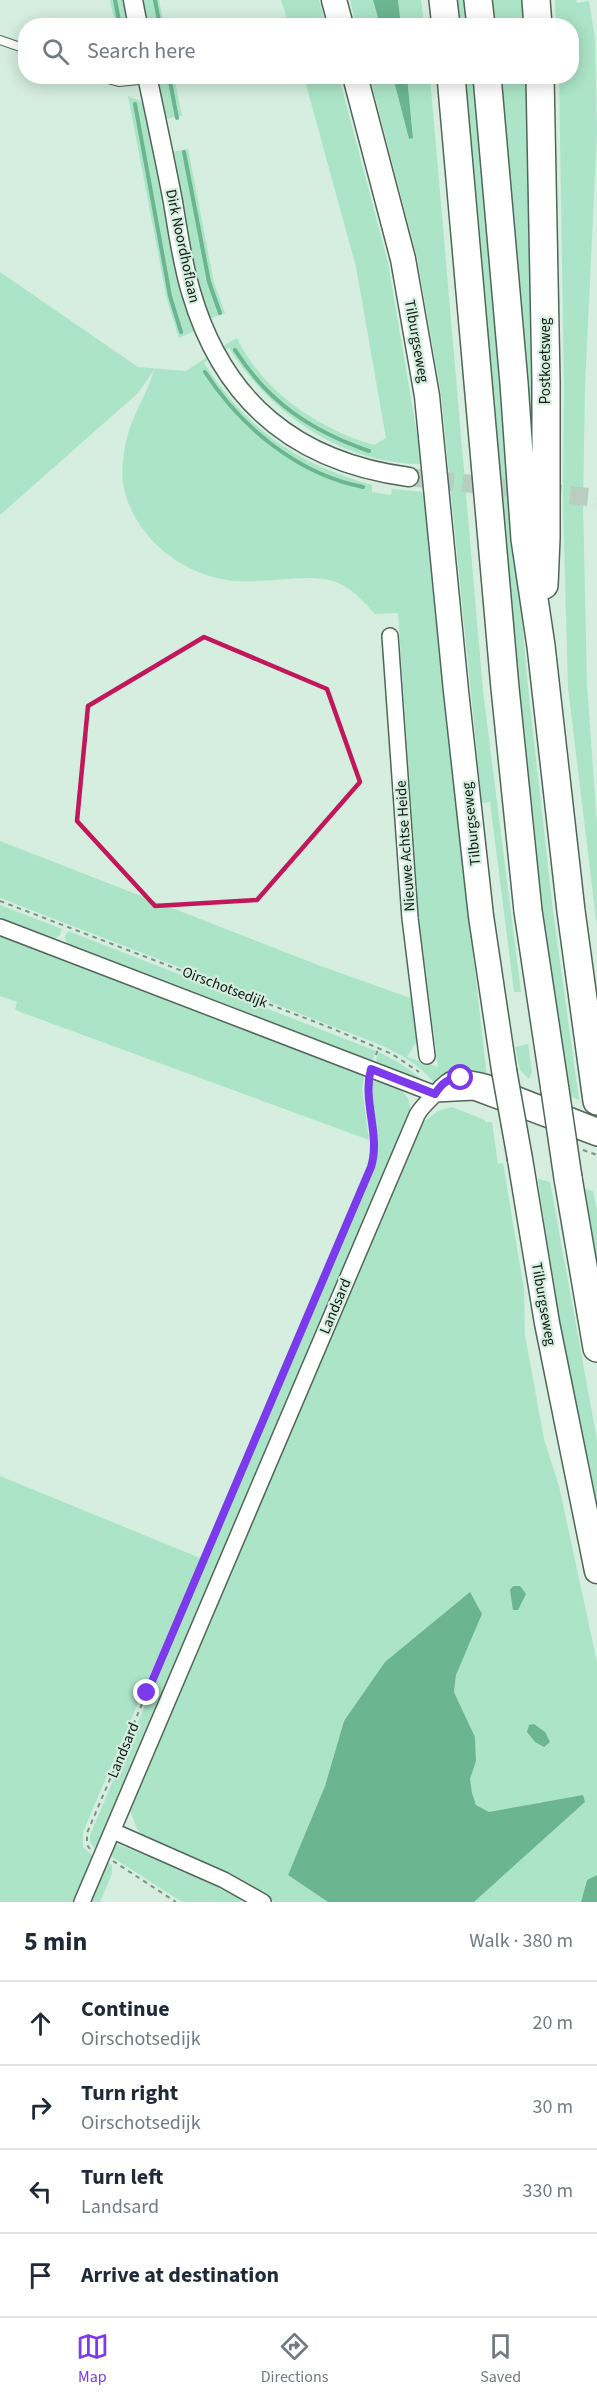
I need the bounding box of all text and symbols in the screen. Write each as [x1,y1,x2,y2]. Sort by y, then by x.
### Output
search box [18,18,579,84]
icon: search [39,35,72,68]
text: Search here [87,35,195,67]
street label: Dirk Noordhoflaan [160,187,205,305]
street label: Tilburgseweg [399,298,434,385]
street label: Postkoetsweg [535,317,556,404]
street label: Nieuwe Achtse Heide [390,780,421,912]
street label: Tilburgseweg [457,781,486,867]
street label: Oirschotsedijk [179,962,271,1014]
route start [447,1064,473,1090]
street label: Tilburgseweg [526,1261,561,1348]
street label: Landsard [314,1275,357,1337]
route end [133,1679,159,1705]
street label: Landsard [102,1719,145,1781]
text: 5 min [24,1923,87,1960]
text: Walk · 380 m [469,1927,573,1955]
text: Continue [81,1993,170,2025]
icon: ahead [24,2007,57,2040]
text: 20 m [533,2009,573,2037]
text: Oirschotsedijk [81,2025,201,2053]
text: Turn right [81,2077,178,2109]
icon: right [24,2091,57,2124]
text: 30 m [533,2093,573,2121]
text: Oirschotsedijk [81,2109,201,2137]
text: Turn left [81,2161,163,2193]
icon: left [24,2175,57,2208]
text: 330 m [523,2177,573,2205]
text: Landsard [81,2193,159,2221]
icon: arrive [24,2259,57,2292]
text: Arrive at destination [81,2259,279,2291]
tab: Map [76,2330,109,2388]
tab: Directions [261,2330,328,2388]
tab: Saved [480,2330,521,2388]

